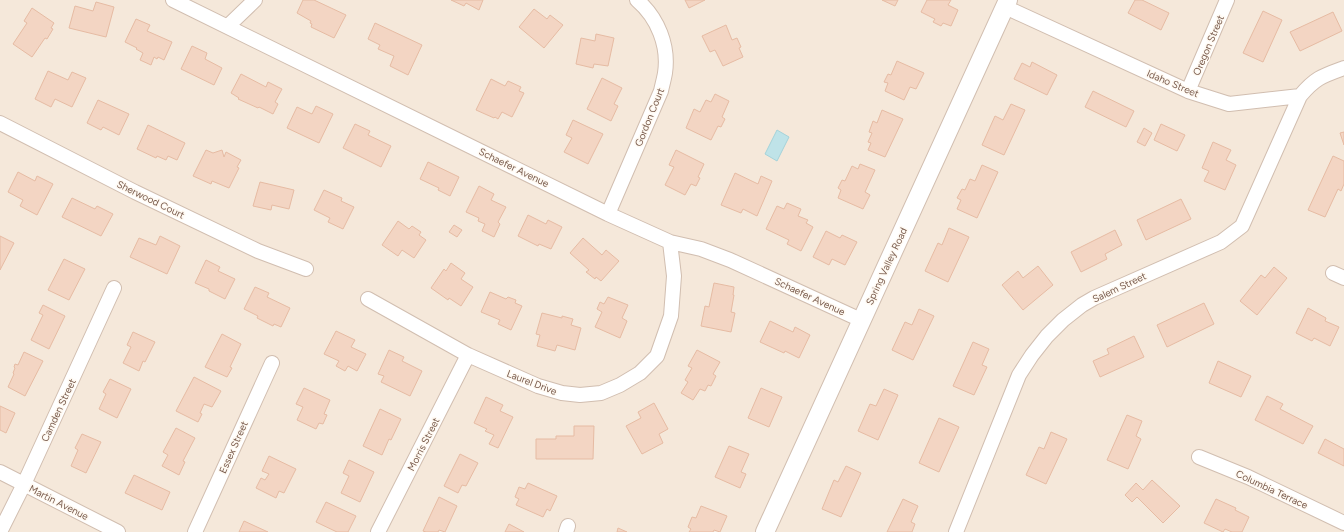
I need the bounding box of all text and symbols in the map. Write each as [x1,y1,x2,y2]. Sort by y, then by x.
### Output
street label: Oregon Street [1190,13,1227,77]
street label: Idaho Street [1145,67,1201,100]
street label: Gordon Court [632,86,667,148]
street label: Schaefer Avenue [477,145,551,190]
street label: Sherwood Court [115,177,187,222]
street label: Spring Valley Road [863,225,910,307]
street label: Salem Street [1090,269,1148,306]
street label: Schaefer Avenue [772,274,848,319]
street label: Laurel Drive [505,367,559,398]
street label: Camden Street [38,376,79,444]
street label: Morris Street [404,415,443,473]
street label: Essex Street [216,419,251,475]
street label: Columbia Terrace [1234,467,1310,512]
street label: Martin Avenue [27,482,91,523]

